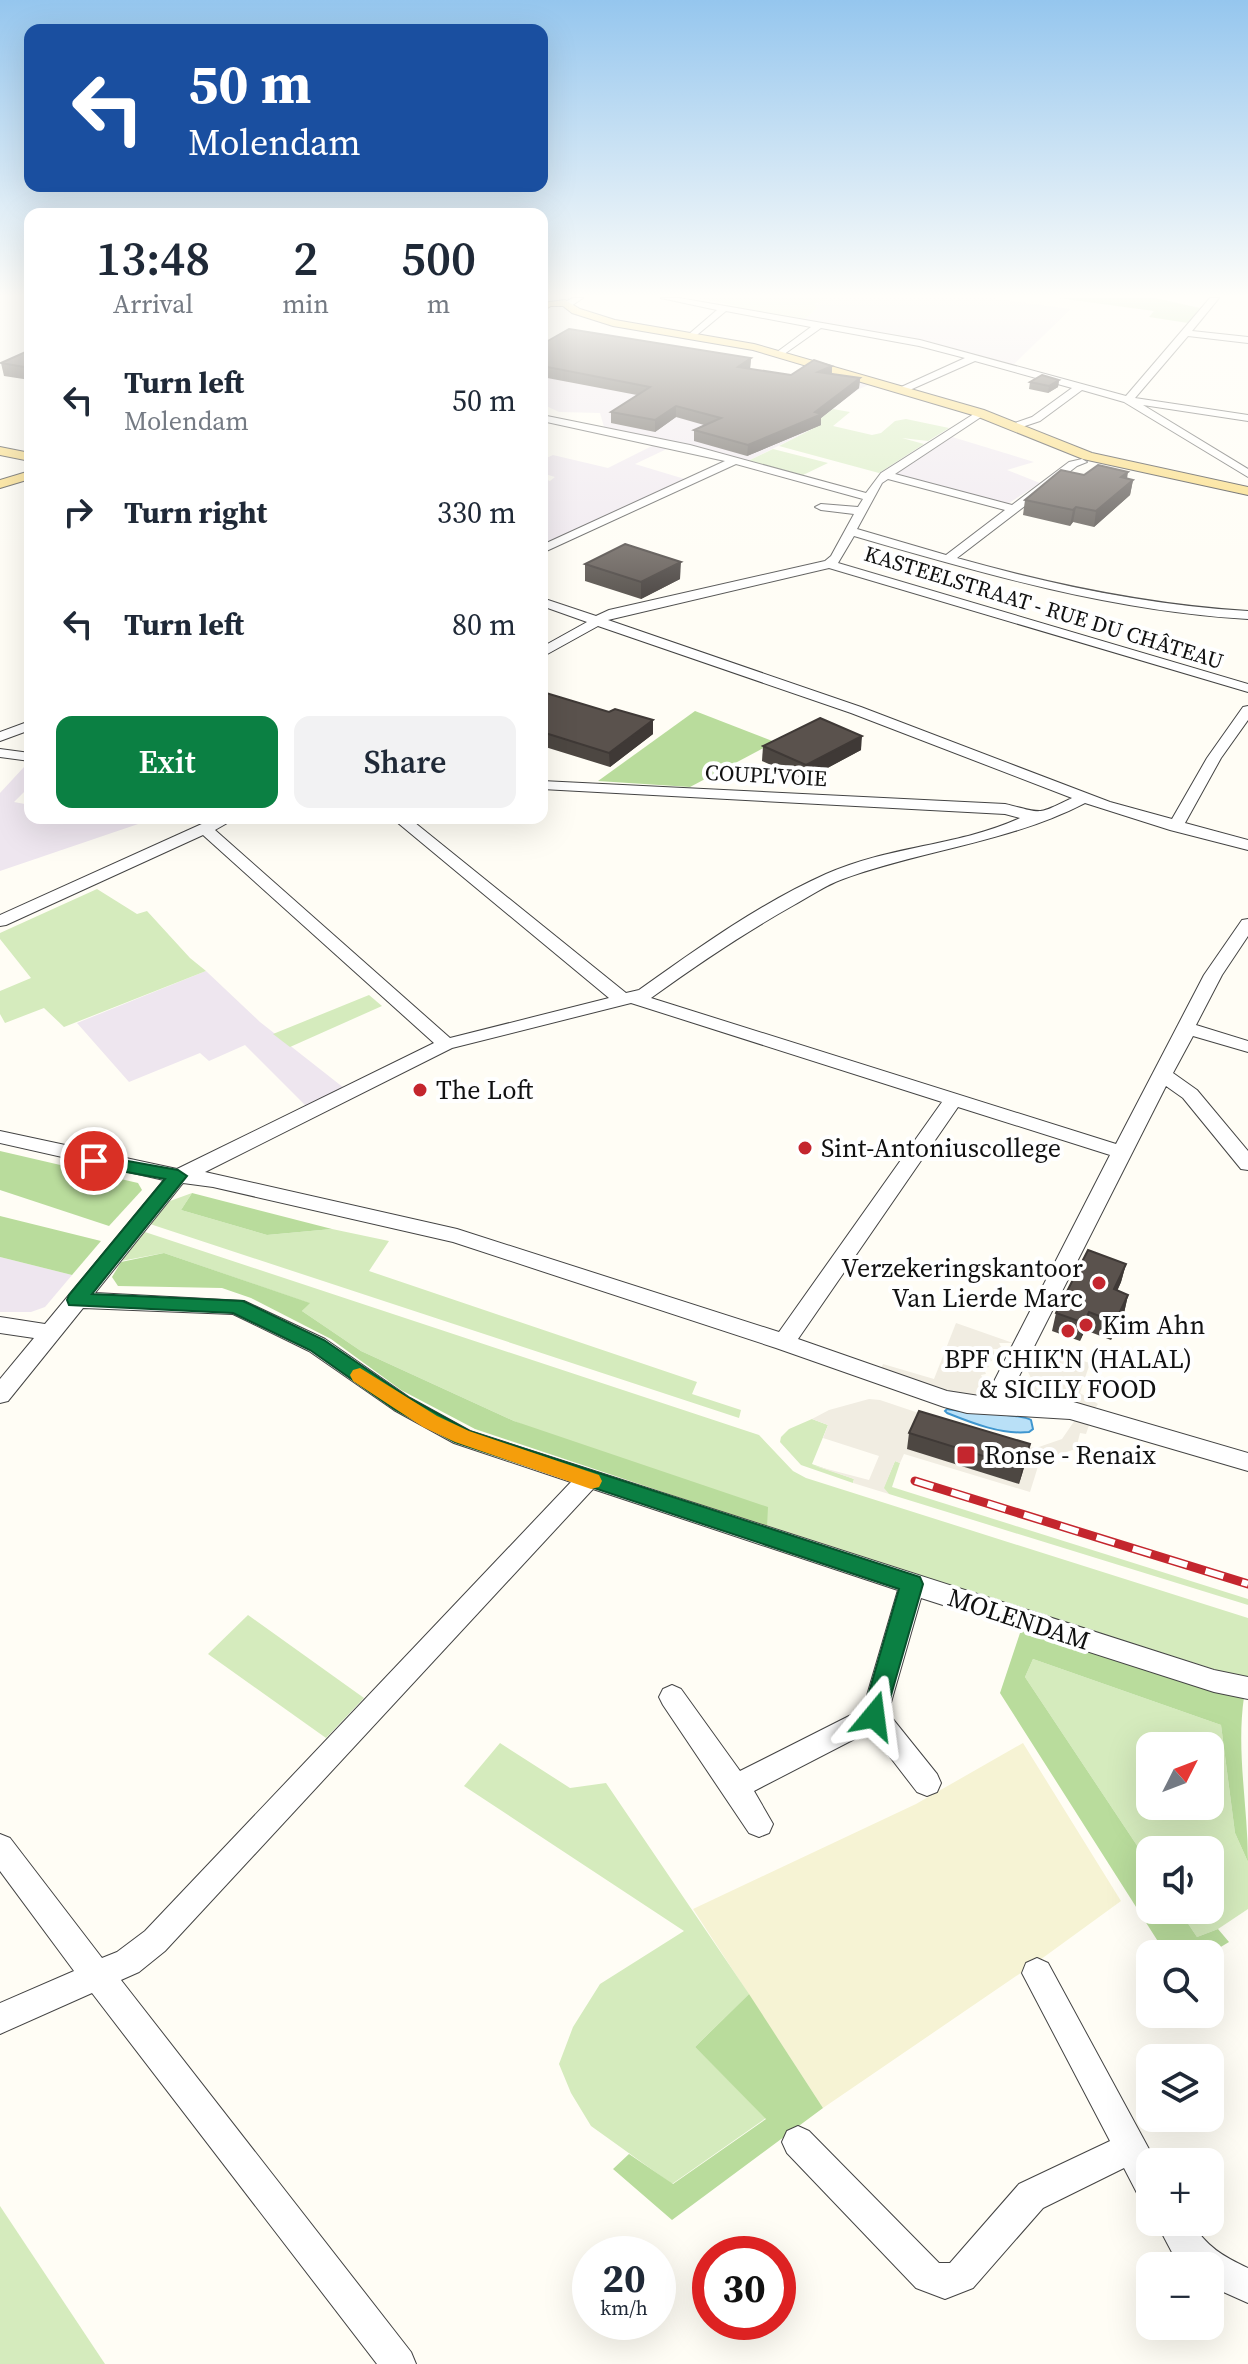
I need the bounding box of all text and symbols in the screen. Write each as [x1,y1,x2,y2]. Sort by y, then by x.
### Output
text: 50 m [188,45,311,122]
icon: left [56,56,160,160]
text: Molendam [188,118,361,167]
text: 13:48 [96,225,210,291]
text: 2 [293,225,318,291]
text: 500 [401,225,476,291]
text: Arrival [113,286,193,322]
text: min [282,286,329,322]
text: m [427,286,450,322]
text: Turn left [124,362,244,403]
icon: left [56,378,100,422]
text: 50 m [452,380,516,421]
text: Molendam [124,403,249,439]
icon: right [56,490,100,534]
text: Turn right [124,492,267,533]
text: 330 m [437,492,516,533]
street label: KASTEELSTRAAT - RUE DU CHÂTEAU [861,538,1227,676]
icon: left [56,602,100,646]
text: Turn left [124,604,244,645]
text: 80 m [452,604,516,645]
button: Exit [56,716,278,808]
button: Share [294,716,516,808]
street label: COUPL'VOIE [704,757,828,793]
place label: The Loft [436,1072,533,1108]
marker: The Loft [411,1081,429,1099]
pin [60,1127,128,1195]
place label: Sint-Antoniuscollege [821,1130,1061,1166]
icon: arrive [72,1139,116,1183]
marker: Sint-Antoniuscollege [796,1139,814,1157]
place label: Verzekeringskantoor Van Lierde Marc [841,1250,1083,1316]
marker: Verzekeringskantoor Van Lierde Marc [1090,1274,1108,1292]
place label: Kim Ahn [1102,1307,1205,1343]
marker: Kim Ahn [1077,1316,1095,1334]
marker: BPF CHIK'N (HALAL) & SICILY FOOD [1059,1322,1077,1340]
place label: BPF CHIK'N (HALAL) & SICILY FOOD [944,1341,1192,1407]
place label: Ronse - Renaix [984,1437,1156,1473]
marker: Ronse - Renaix [955,1444,977,1466]
street label: MOLENDAM [943,1579,1095,1659]
position arrow [832,1674,916,1758]
north arrow [1136,1732,1224,1820]
map controls [1136,1732,1224,2340]
button: sound [1136,1836,1224,1924]
button: search [1136,1940,1224,2028]
button: layers [1136,2044,1224,2132]
button: + [1136,2148,1224,2236]
speed limit sign: 30 [692,2236,796,2340]
text: 20 [602,2251,646,2305]
button: − [1136,2252,1224,2340]
text: km/h [600,2294,648,2322]

